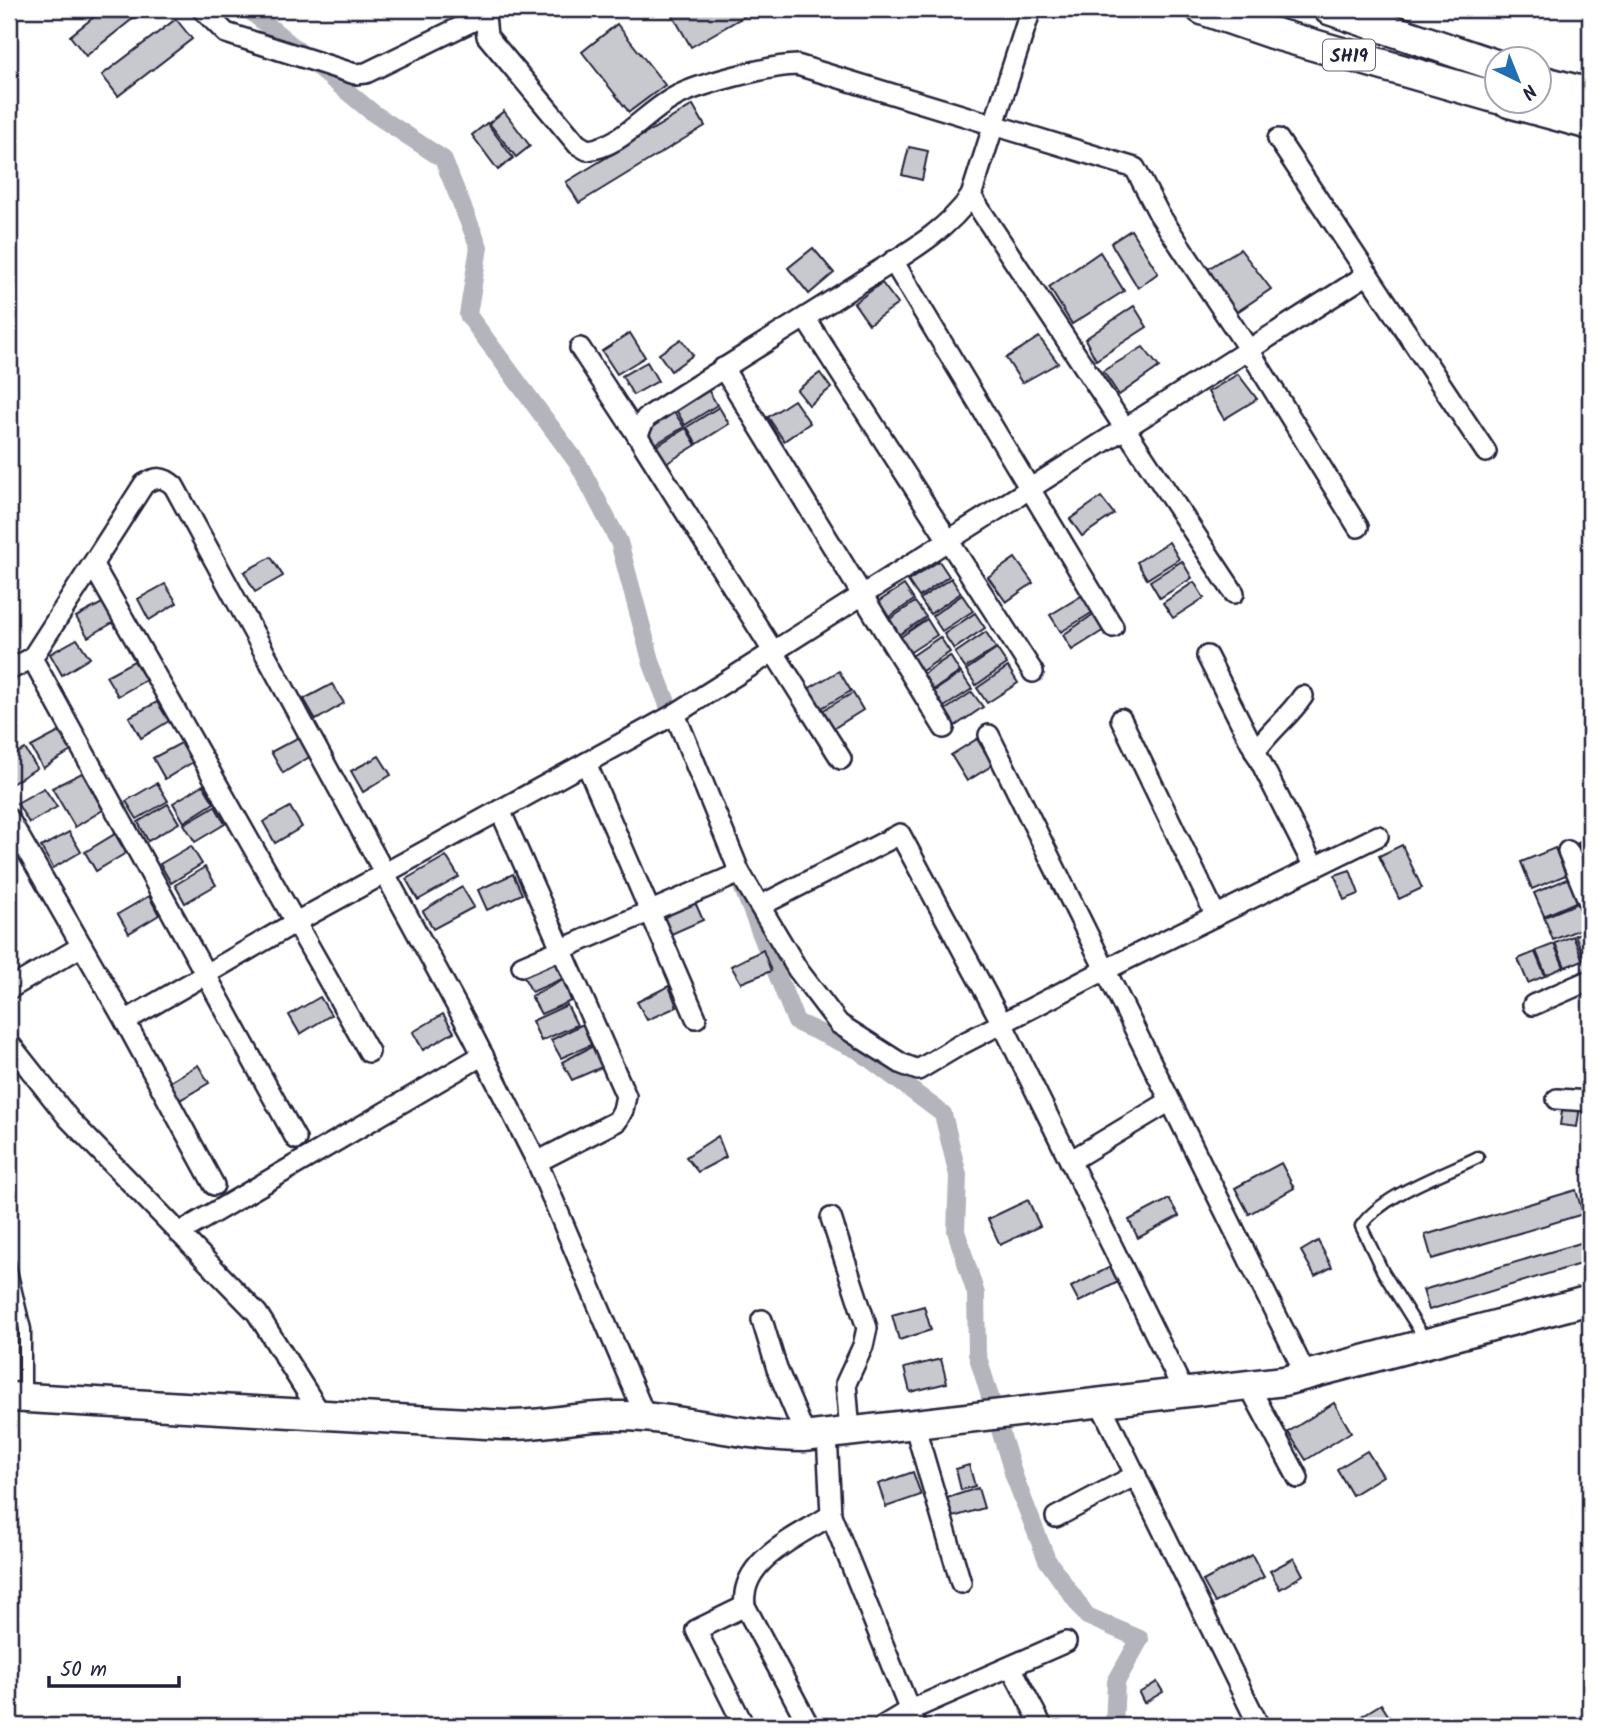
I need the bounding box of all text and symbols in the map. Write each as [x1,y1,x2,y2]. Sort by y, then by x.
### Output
road number: SH19 [1323,40,1375,70]
north arrow [1484,46,1554,116]
text: N [1514,76,1543,106]
scale bar [49,1644,178,1688]
text: 50 m [60,1654,107,1687]

